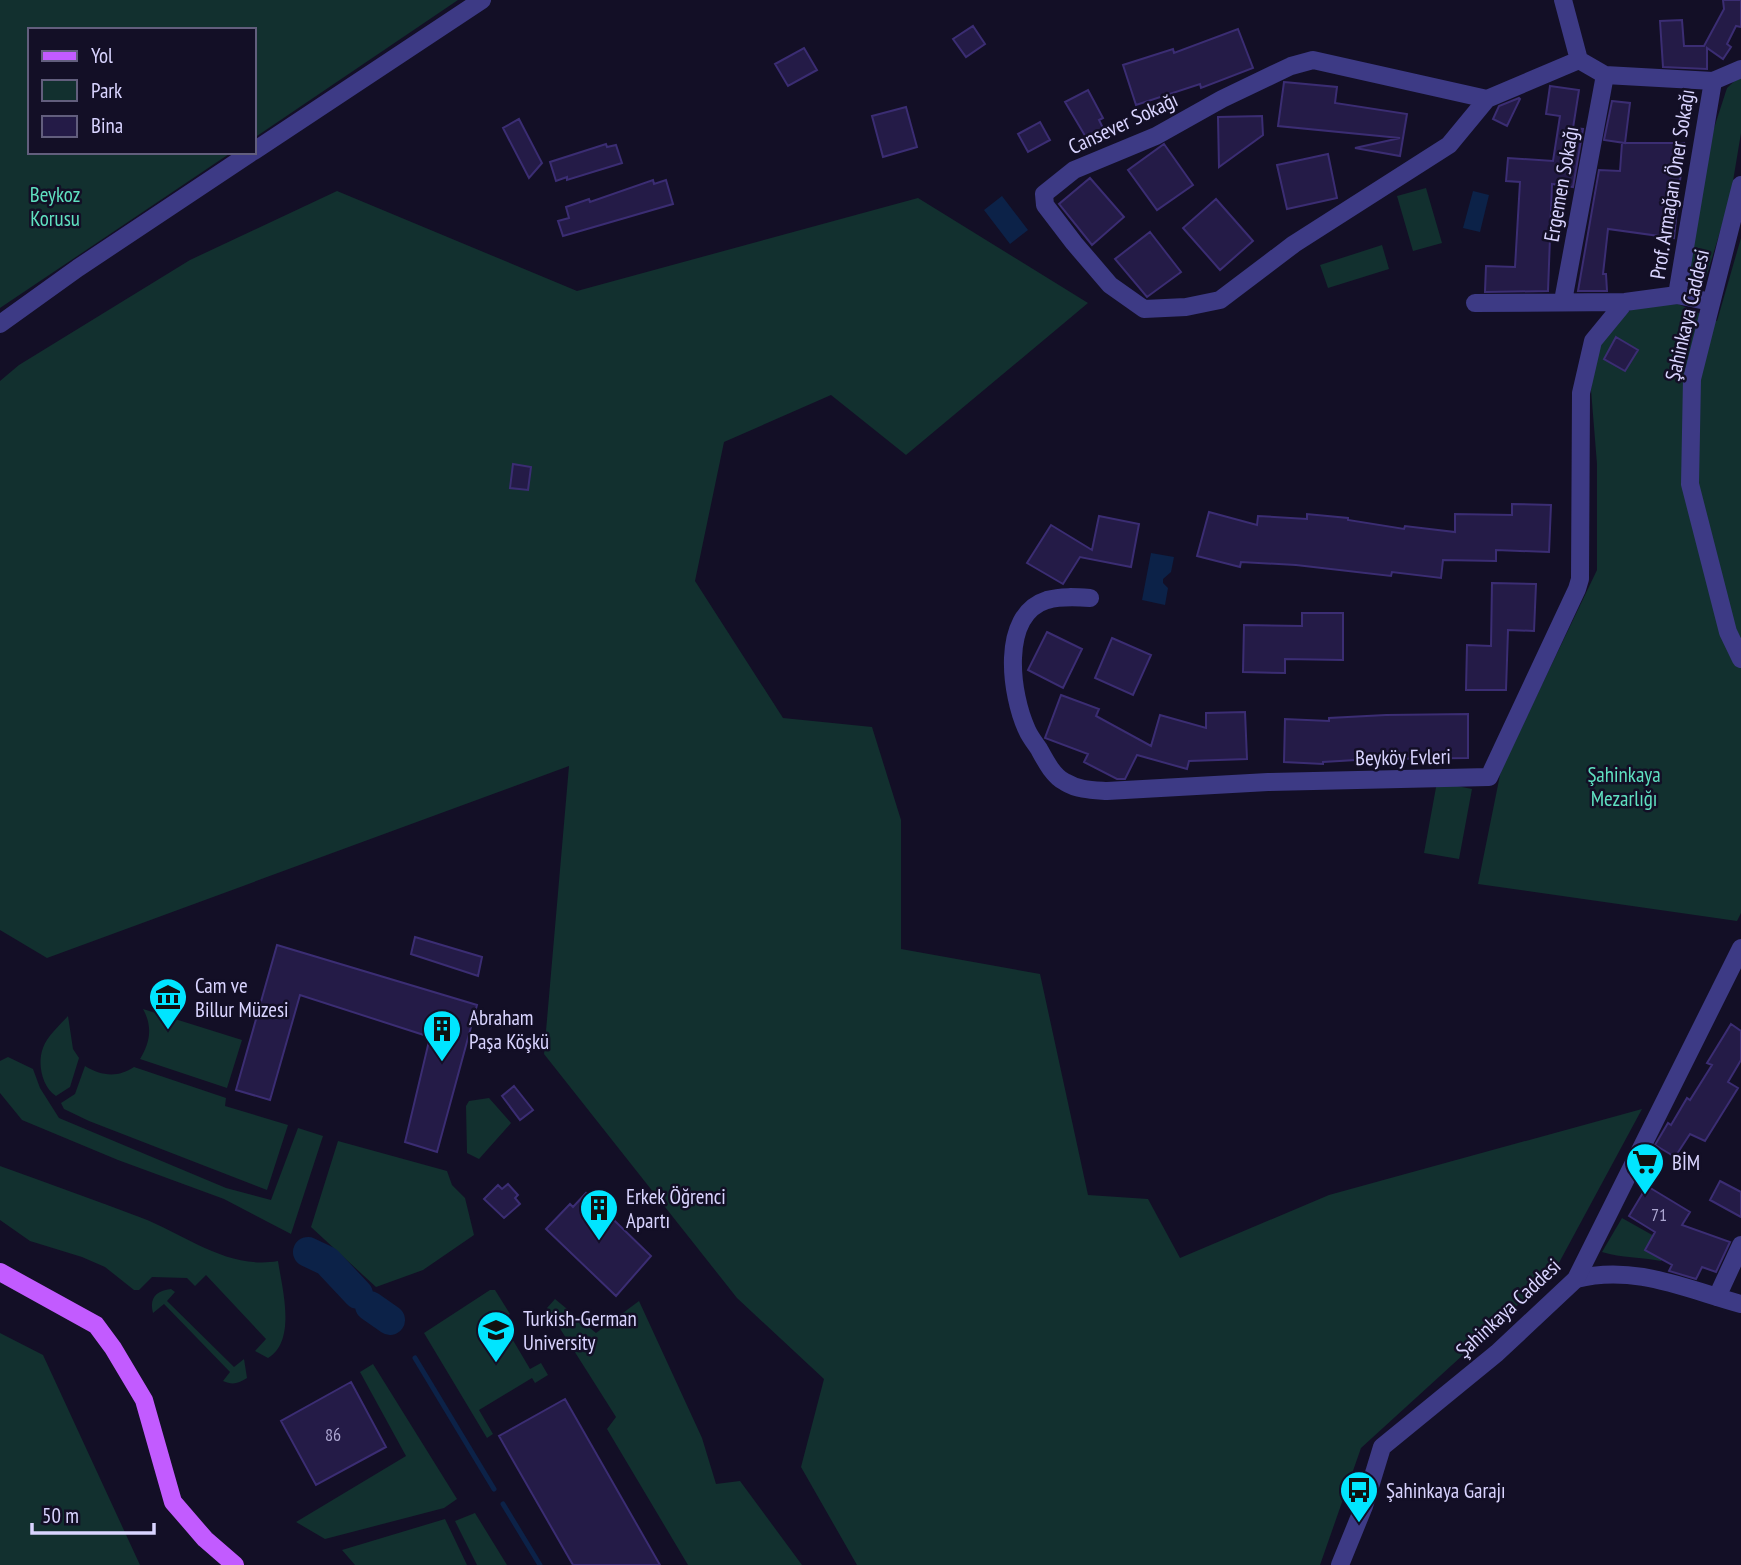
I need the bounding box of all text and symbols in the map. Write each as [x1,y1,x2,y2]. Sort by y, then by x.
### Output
legend [28,28,256,154]
text: Yol [91,42,113,69]
text: Park [91,77,122,104]
street label: Cansever Sokağı [1064,86,1182,160]
street label: Prof. Armağan Öner Sokağı [1644,87,1700,281]
text: Bina [91,112,123,139]
street label: Ergemen Sokağı [1538,124,1584,244]
park label: Beykoz Korusu [30,181,80,232]
street label: Şahinkaya Caddesi [1659,247,1715,383]
street label: Beyköy Evleri [1355,743,1451,771]
park label: Şahinkaya Mezarlığı [1587,761,1661,812]
place label: Cam ve Billur Müzesi [195,972,289,1023]
museum icon: Cam ve Billur Müzesi [147,976,189,1031]
place label: Abraham Paşa Köşkü [469,1004,549,1055]
building icon: Abraham Paşa Köşkü [421,1008,463,1063]
supermarket icon: BİM [1624,1141,1666,1196]
place label: BİM [1672,1149,1700,1176]
place label: Erkek Öğrenci Apartı [626,1183,726,1234]
building icon: Erkek Öğrenci Apartı [578,1187,620,1242]
house number: 71 [1651,1203,1667,1226]
street label: Şahinkaya Caddesi [1450,1252,1566,1364]
place label: Turkish-German University [523,1305,637,1356]
school or university icon: Turkish-German University [475,1309,517,1364]
house number: 86 [325,1423,341,1446]
bus stop icon: Şahinkaya Garajı [1338,1469,1380,1524]
place label: Şahinkaya Garajı [1386,1477,1506,1504]
scale bar [32,1492,154,1536]
text: 50 m [42,1502,79,1529]

